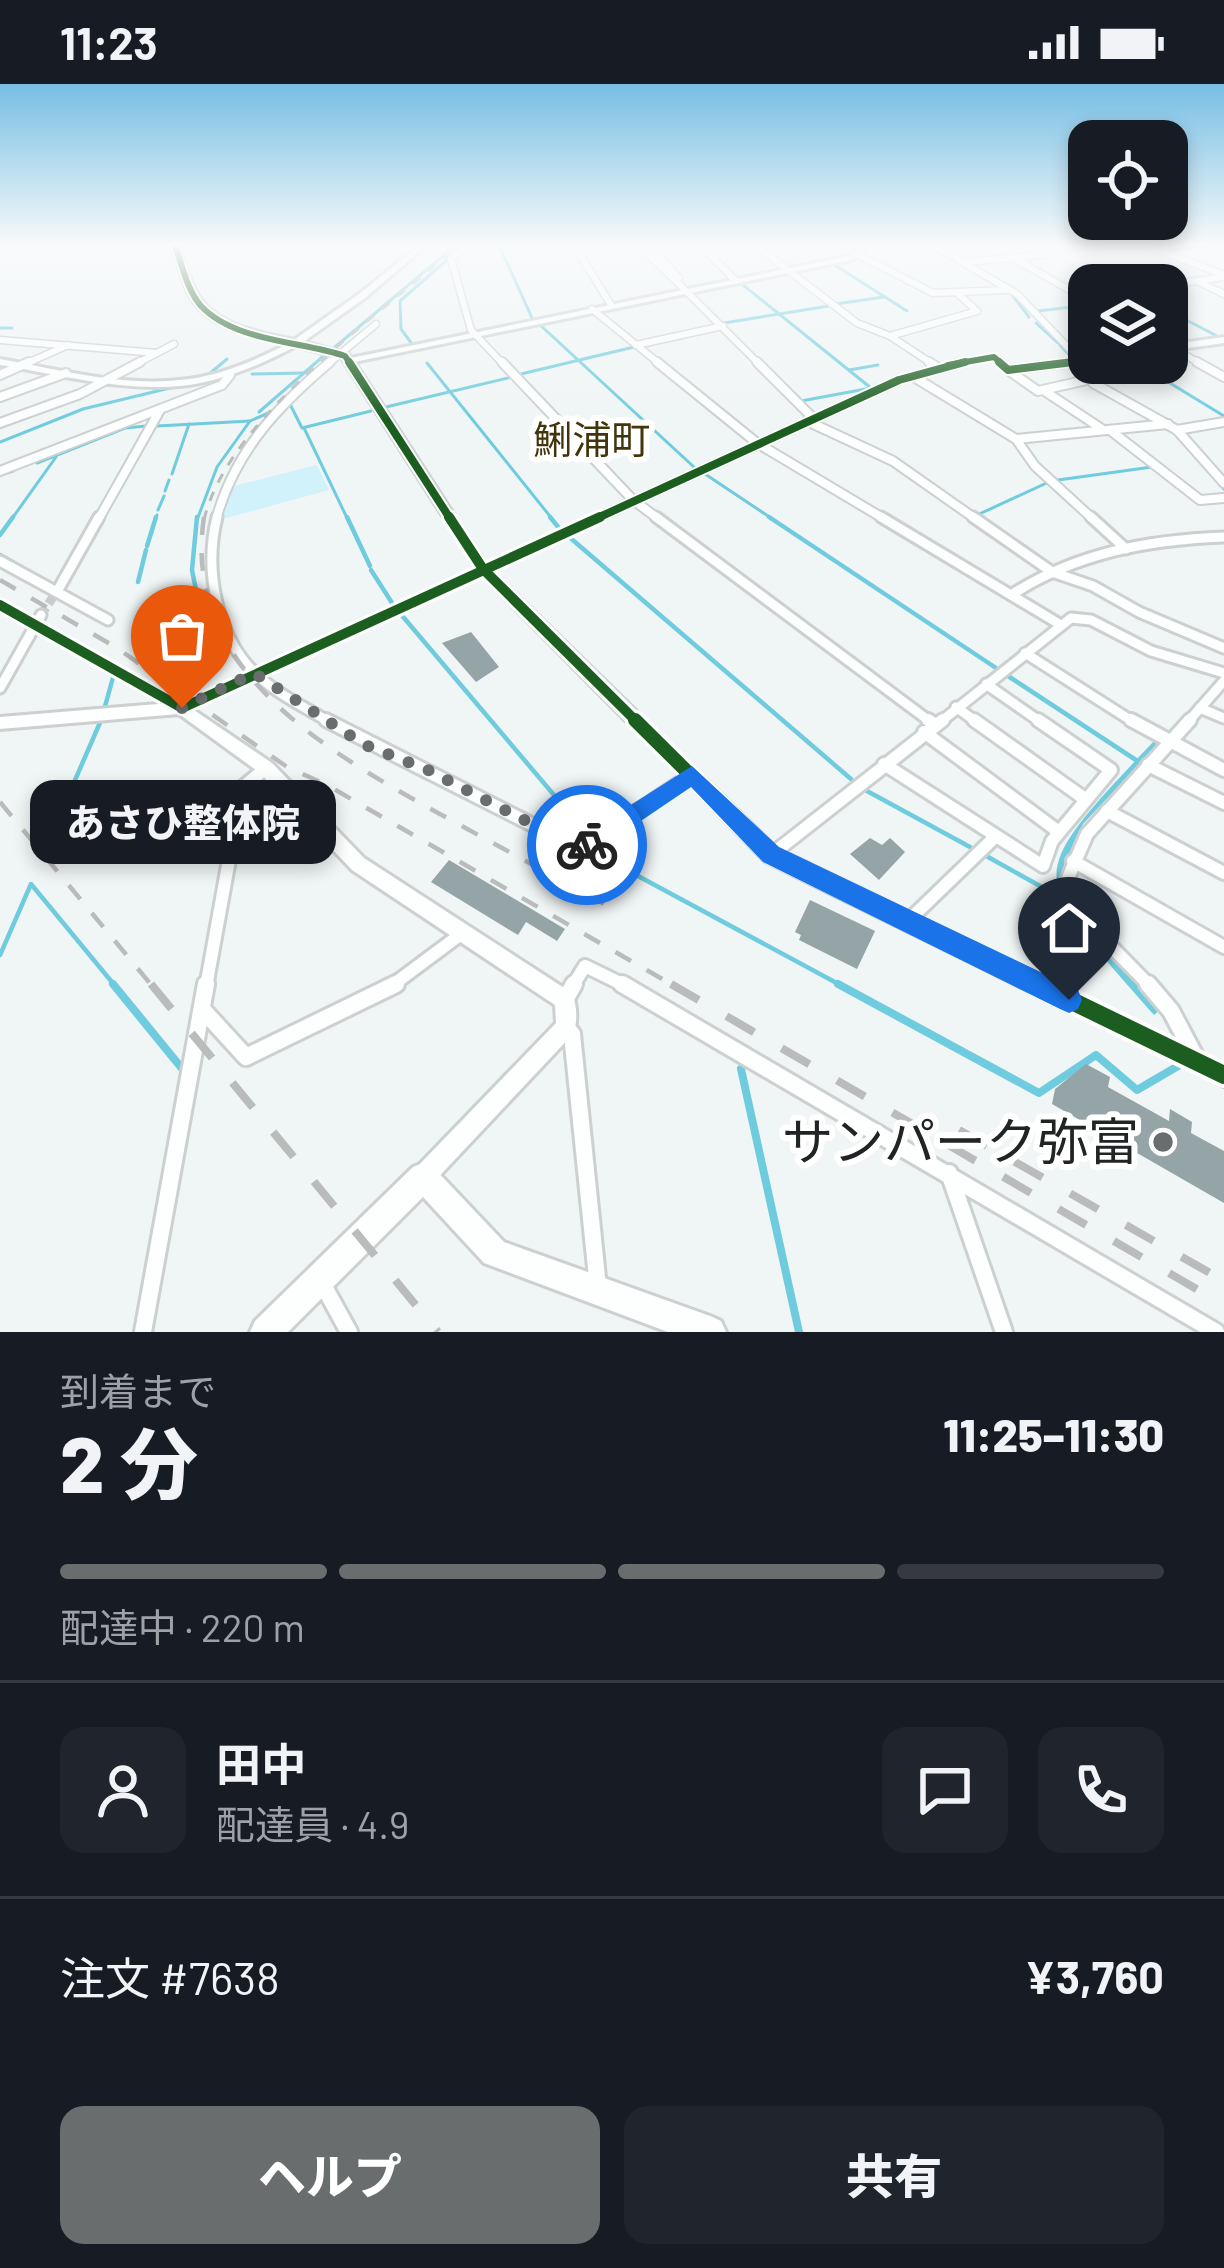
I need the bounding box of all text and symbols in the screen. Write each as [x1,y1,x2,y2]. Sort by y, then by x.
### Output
text: 11:23 [60,15,157,69]
map controls [1068,120,1188,384]
button: locate [1068,120,1188,240]
button: layers [1068,264,1188,384]
district label: 鯏浦町 [533,415,651,462]
pin [131,585,233,708]
icon: bag [149,603,215,669]
callout: あさひ整体院 [29,780,335,864]
courier [527,785,647,905]
text: あさひ整体院 [66,798,300,845]
icon: bike [554,812,620,878]
pin [1018,877,1120,1000]
icon: home [1036,895,1102,961]
place label: サンパーク弥富 [782,1109,1139,1170]
marker: サンパーク弥富 [1150,1129,1176,1155]
text: 到着まで [60,1367,216,1414]
text: 11:25–11:30 [943,1407,1164,1461]
text: 2 分 [60,1415,198,1509]
text: 配達中 · 220 m [60,1603,305,1650]
button: person [60,1727,186,1853]
button: chat [882,1727,1008,1853]
button: phone [1038,1727,1164,1853]
text: 田中 [216,1736,306,1790]
text: 配達員 · 4.9 [216,1800,409,1847]
text: ¥3,760 [1025,1949,1164,2003]
text: 注文 #7638 [60,1950,280,2004]
button: ヘルプ [60,2106,600,2244]
button: 共有 [624,2106,1164,2244]

